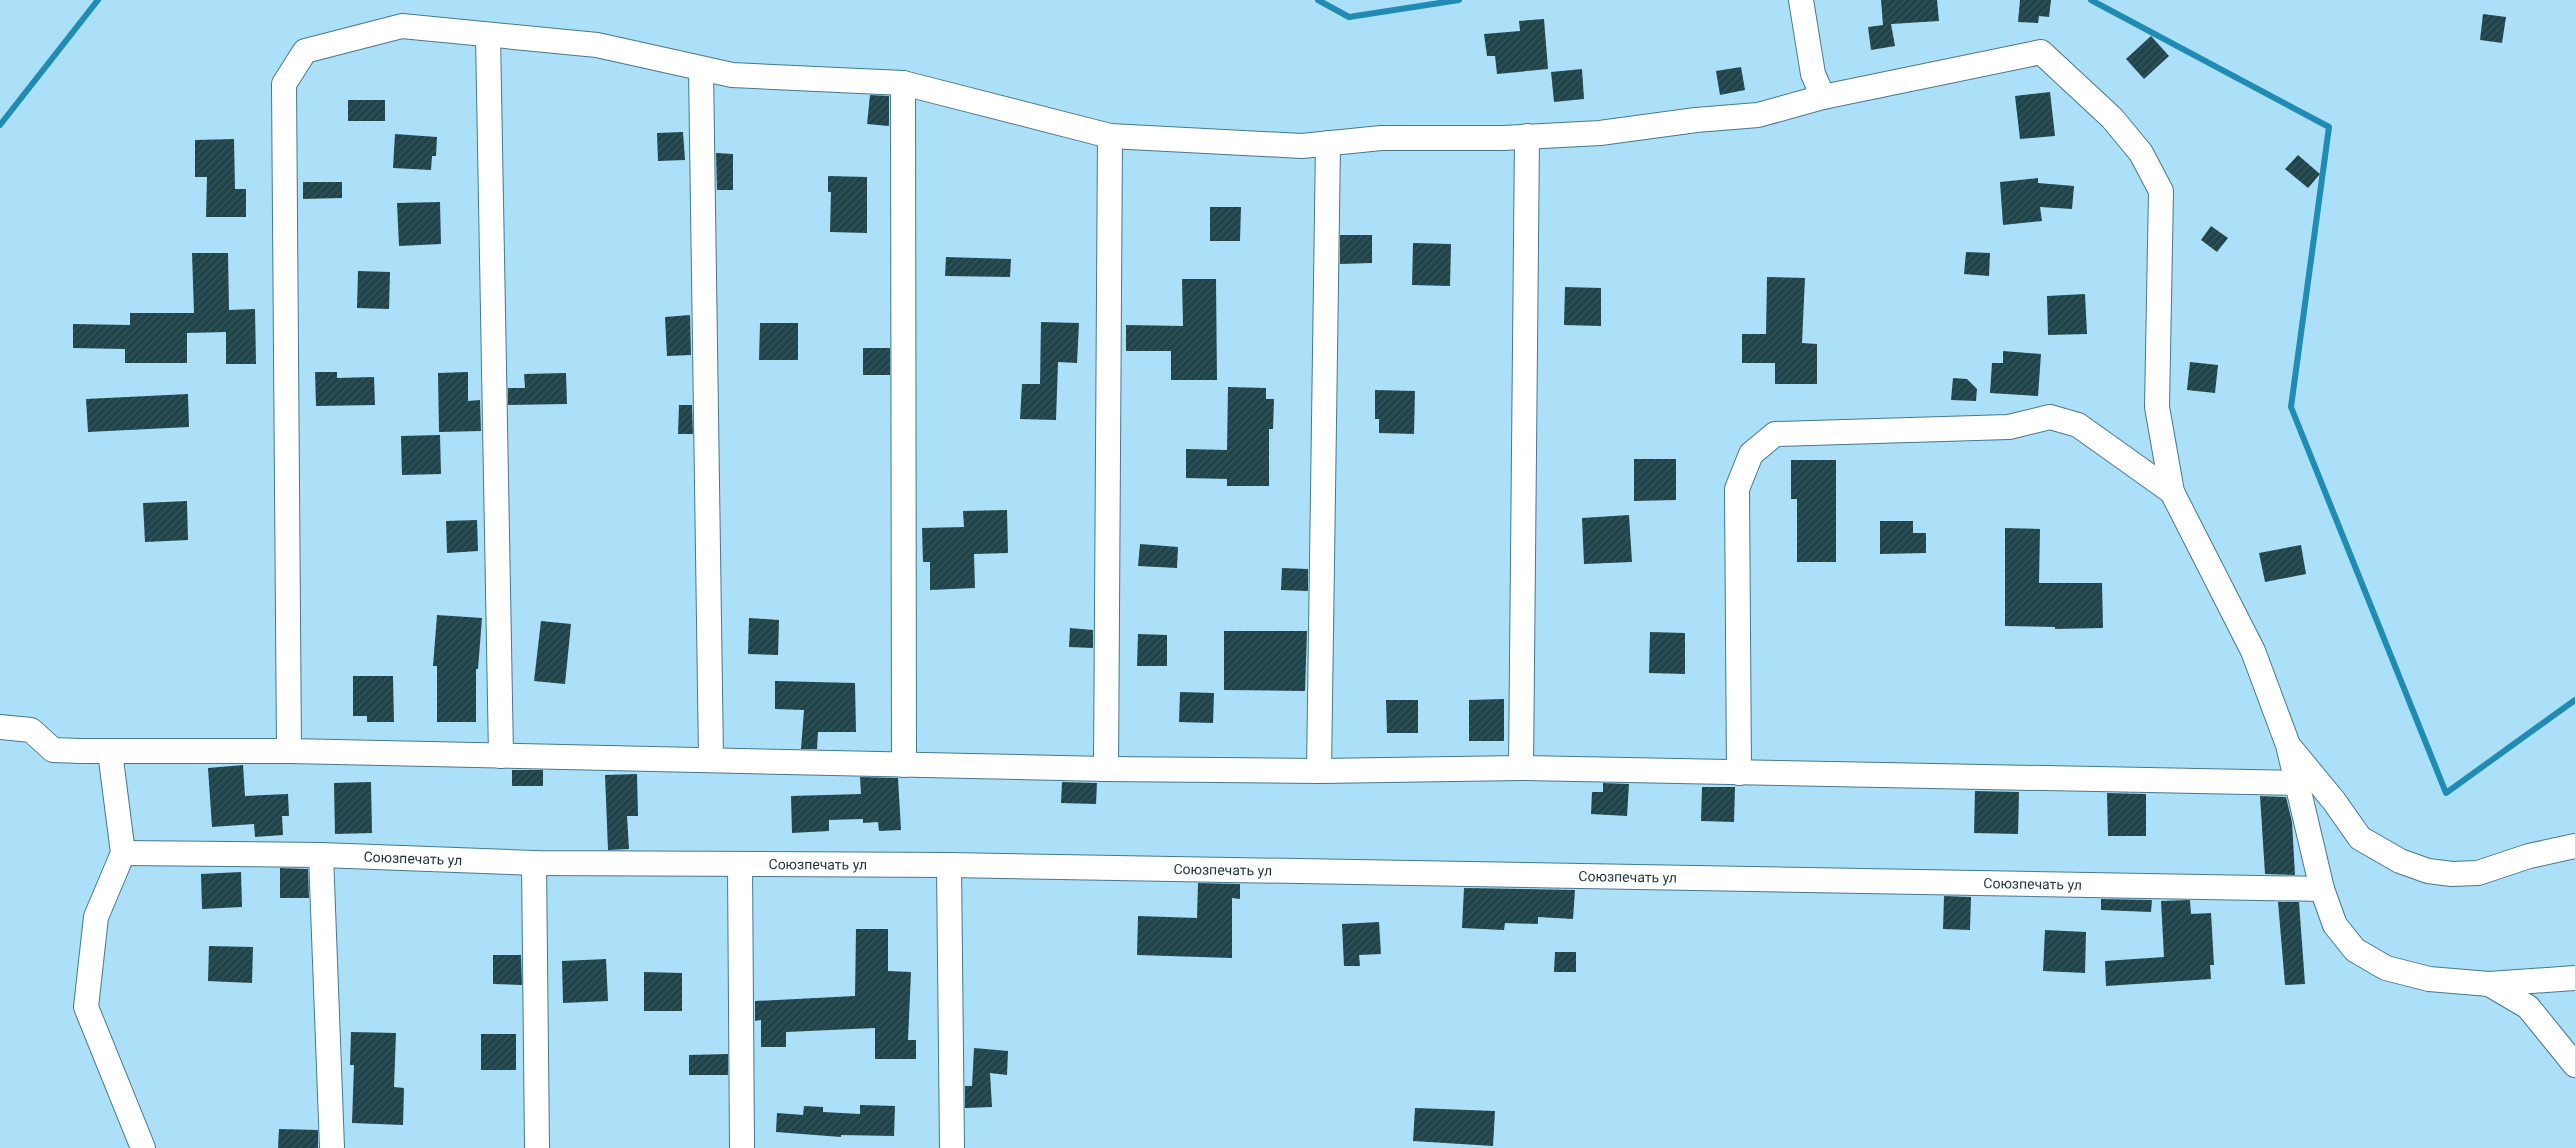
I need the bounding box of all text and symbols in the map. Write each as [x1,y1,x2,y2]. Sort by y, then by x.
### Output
street label: Союзпечать ул [363,849,462,868]
street label: Союзпечать ул [769,856,867,873]
street label: Союзпечать ул [1173,861,1272,879]
street label: Союзпечать ул [1578,868,1677,886]
street label: Союзпечать ул [1983,875,2082,893]

